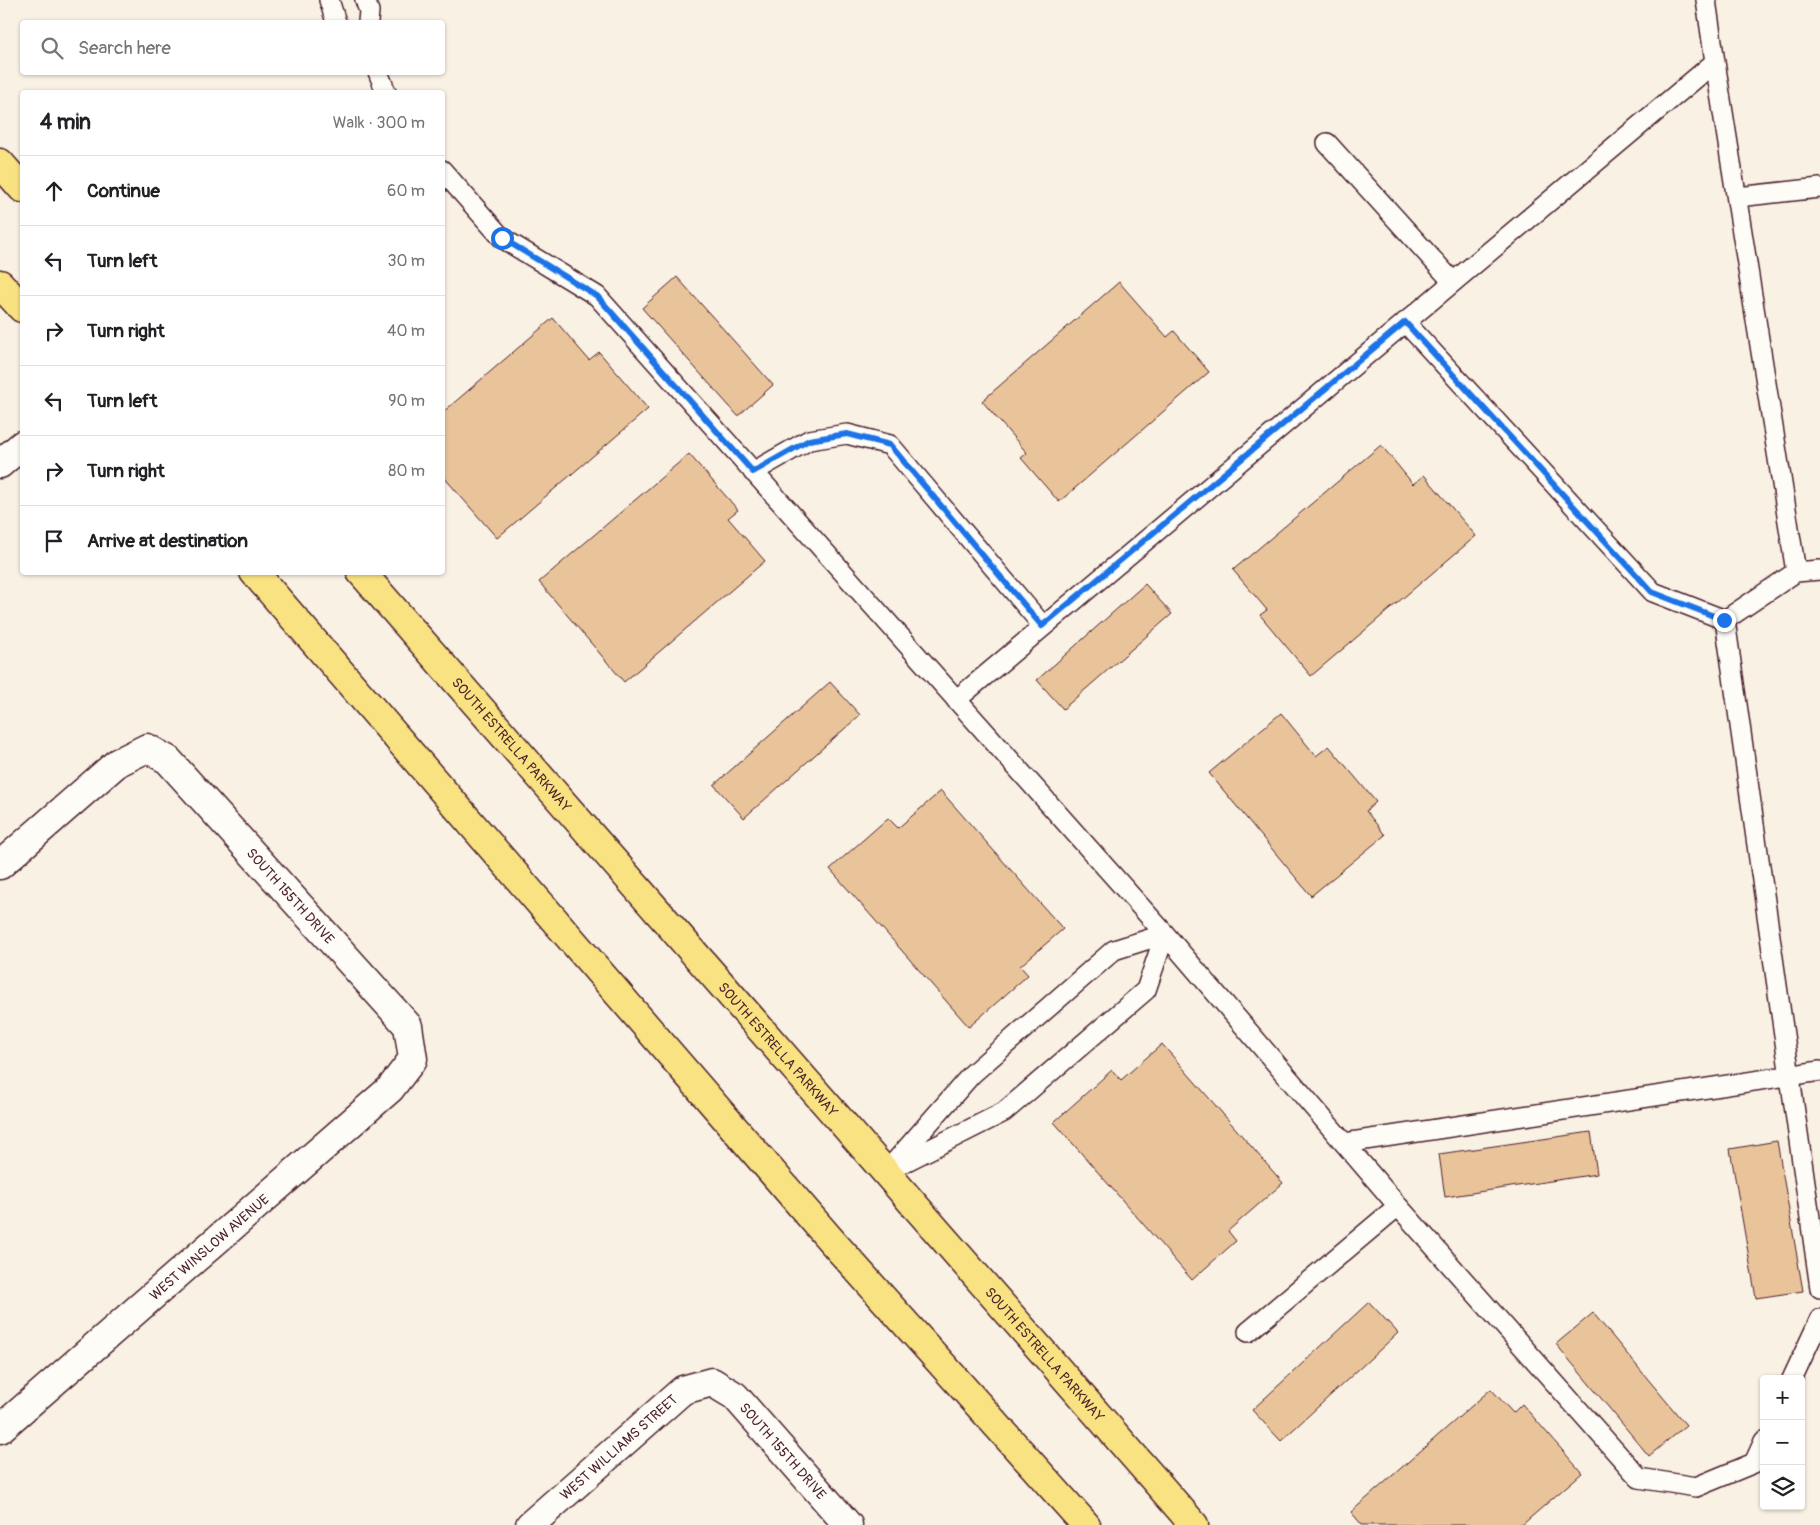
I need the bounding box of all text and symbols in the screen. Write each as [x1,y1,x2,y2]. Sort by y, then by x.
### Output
search box [20,20,445,75]
icon: search [38,34,66,62]
text: Search here [78,36,171,60]
text: 4 min [40,109,91,136]
text: Walk · 300 m [333,113,425,133]
icon: ahead [40,177,68,205]
text: Continue [87,179,160,203]
text: 60 m [387,181,425,201]
route start [491,227,514,250]
icon: left [40,247,68,275]
text: Turn left [87,249,157,273]
text: 30 m [387,251,425,271]
icon: right [40,317,68,345]
text: Turn right [87,319,165,343]
text: 40 m [387,321,425,341]
icon: left [40,387,68,415]
text: Turn left [87,389,157,413]
text: 90 m [388,391,425,411]
icon: right [40,457,68,485]
text: Turn right [87,459,165,483]
text: 80 m [388,461,425,481]
icon: arrive [40,527,68,555]
text: Arrive at destination [87,529,248,553]
route end [1713,609,1736,632]
street label: SOUTH ESTRELLA PARKWAY [448,674,575,815]
street label: SOUTH 155TH DRIVE [243,845,338,948]
street label: SOUTH ESTRELLA PARKWAY [715,979,841,1120]
street label: WEST WINSLOW AVENUE [146,1191,273,1304]
street label: SOUTH ESTRELLA PARKWAY [981,1284,1108,1425]
map controls [1760,1375,1805,1510]
button: + [1760,1375,1805,1420]
street label: WEST WILLIAMS STREET [557,1391,681,1504]
street label: SOUTH 155TH DRIVE [736,1399,830,1503]
button: − [1760,1420,1805,1465]
button: layers [1760,1465,1805,1510]

